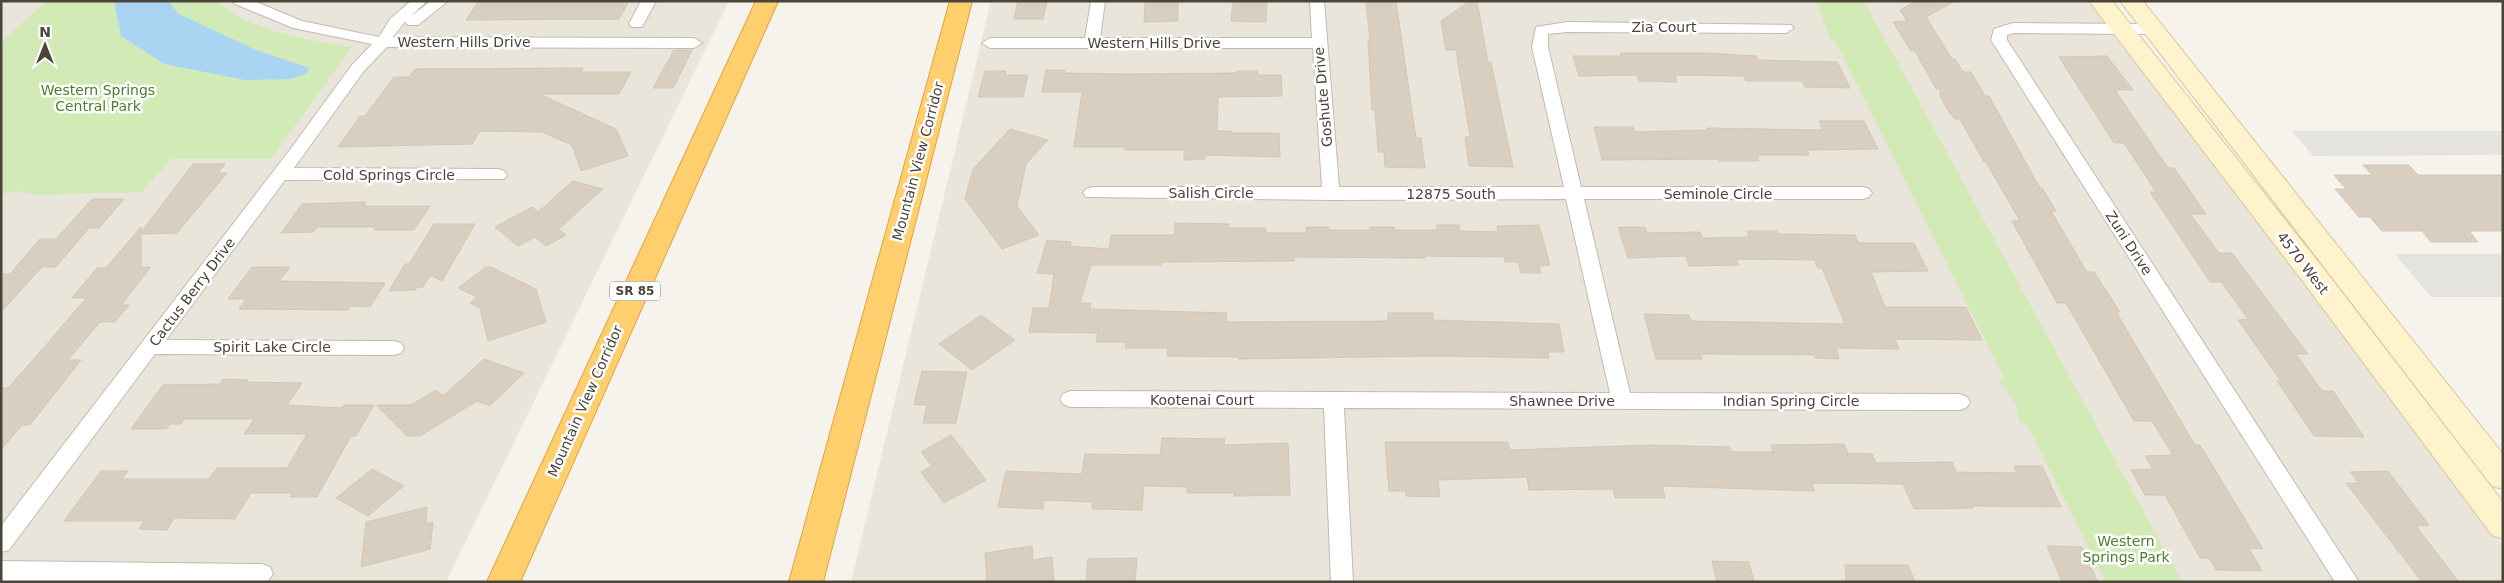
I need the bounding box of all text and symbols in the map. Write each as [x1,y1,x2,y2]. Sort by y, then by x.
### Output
street label: Zia Court [1632,19,1697,35]
north arrow [20,20,70,70]
text: N [39,24,51,40]
street label: Western Hills Drive [397,34,531,50]
street label: Western Hills Drive [1087,35,1221,51]
street label: Goshute Drive [1311,46,1335,148]
street label: Mountain View Corridor [889,79,947,242]
park label: Western Springs Central Park [41,82,155,114]
street label: Cold Springs Circle [323,167,455,183]
street label: Salish Circle [1168,185,1254,201]
street label: 12875 South [1406,186,1496,202]
street label: Seminole Circle [1664,186,1772,202]
street label: Zuni Drive [2102,208,2156,278]
street label: 4570 West [2274,229,2333,298]
street label: Cactus Berry Drive [146,235,238,349]
road number: SR 85 [610,282,660,300]
street label: Mountain View Corridor [544,323,626,479]
street label: Spirit Lake Circle [213,339,331,355]
street label: Kootenai Court [1150,392,1254,408]
street label: Shawnee Drive [1509,393,1615,409]
street label: Indian Spring Circle [1723,393,1859,409]
park label: Western Springs Park [2082,533,2170,565]

